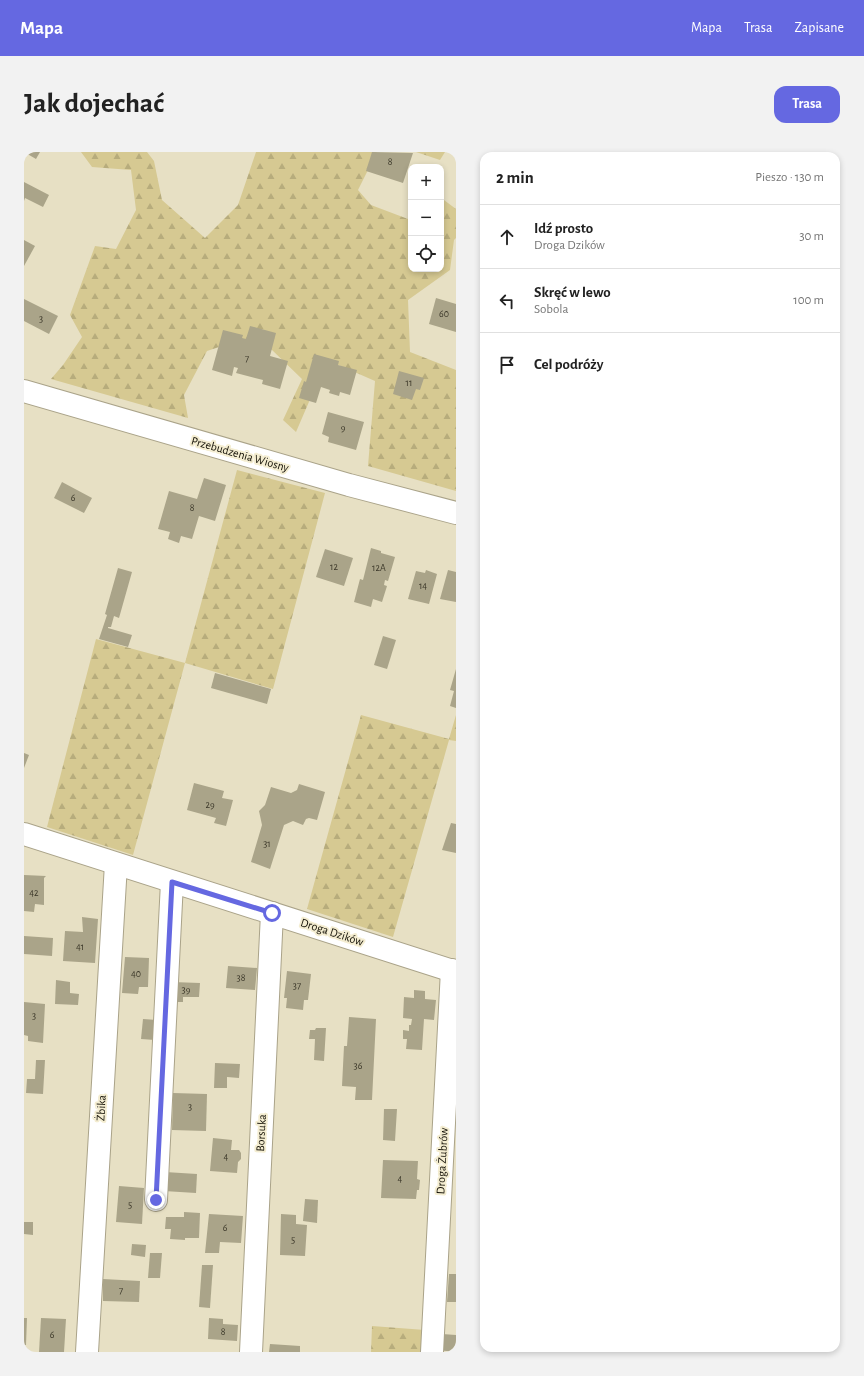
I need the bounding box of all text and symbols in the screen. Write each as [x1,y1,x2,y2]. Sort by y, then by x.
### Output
text: Mapa [20,19,63,38]
text: Mapa [691,21,722,35]
text: Trasa [744,21,772,35]
text: Zapisane [794,21,844,35]
button: Trasa [774,86,840,123]
text: Jak dojechać [24,90,164,118]
house number: 8 [388,157,393,167]
map controls [408,164,444,272]
button: + [408,164,444,200]
text: 2 min [496,169,534,186]
text: Pieszo · 130 m [755,171,824,184]
button: − [408,200,444,236]
text: Idź prosto [534,221,593,236]
icon: ahead [496,226,518,248]
text: 30 m [799,230,824,243]
button: locate [408,236,444,272]
text: Droga Dzików [534,239,605,252]
text: Skręć w lewo [534,285,611,300]
icon: left [496,290,518,312]
text: 100 m [793,294,824,307]
text: Sobola [534,303,569,316]
house number: 60 [439,309,449,319]
house number: 3 [39,314,43,324]
house number: 7 [245,354,249,364]
icon: arrive [496,354,518,376]
text: Cel podróży [534,357,603,372]
house number: 11 [406,378,412,388]
house number: 9 [341,423,346,433]
street label: Przebudzenia Wiosny [190,434,290,475]
house number: 6 [71,493,76,503]
house number: 8 [190,503,195,513]
house number: 12 [330,562,338,572]
house number: 12A [372,563,386,573]
house number: 14 [419,581,427,591]
house number: 29 [205,800,215,810]
house number: 31 [263,839,271,849]
house number: 42 [29,888,39,898]
route start [263,904,281,922]
street label: Droga Dzików [299,916,365,948]
house number: 41 [76,942,84,952]
house number: 40 [131,969,141,979]
house number: 38 [237,973,246,983]
house number: 37 [293,981,301,991]
house number: 39 [182,985,191,995]
house number: 3 [32,1011,36,1021]
house number: 36 [354,1061,363,1071]
street label: Żbika [93,1094,108,1121]
house number: 3 [188,1102,192,1112]
street label: Borsuka [254,1114,268,1152]
street label: Droga Żubrów [433,1127,450,1195]
house number: 4 [224,1152,229,1162]
house number: 4 [398,1174,403,1184]
route end [147,1191,165,1209]
house number: 5 [128,1200,132,1210]
house number: 6 [223,1223,228,1233]
house number: 5 [291,1235,295,1245]
house number: 7 [119,1286,123,1296]
house number: 8 [221,1327,226,1337]
house number: 6 [50,1330,55,1340]

